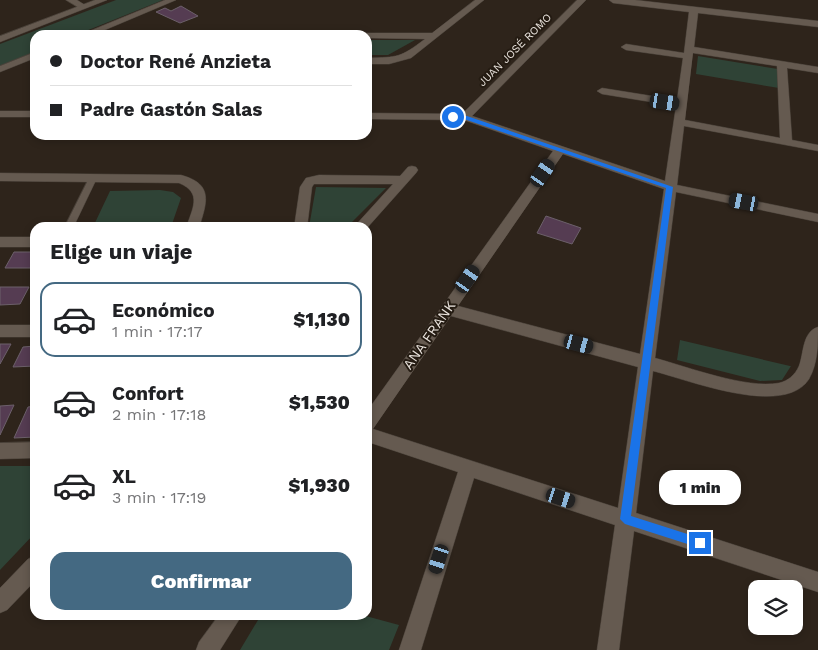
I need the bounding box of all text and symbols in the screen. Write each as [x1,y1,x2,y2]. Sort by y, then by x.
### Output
street label: JUAN JOSÉ ROMO [475,10,554,89]
text: Doctor René Anzieta [80,50,271,73]
car [649,92,680,112]
text: Padre Gastón Salas [80,98,262,121]
route start [442,106,464,128]
car [528,156,557,190]
car [727,192,760,212]
text: Elige un viaje [50,239,193,264]
car [453,262,482,296]
icon: car [52,297,97,342]
street label: ANA FRANK [400,298,458,372]
text: Económico [112,299,215,322]
text: $1,130 [293,308,350,331]
text: 1 min · 17:17 [112,322,202,341]
car [562,333,595,355]
icon: car [52,380,97,425]
text: Confort [112,382,183,405]
text: $1,530 [289,391,350,414]
text: 2 min · 17:18 [112,405,206,424]
icon: car [52,463,97,508]
text: XL [112,465,136,488]
callout: 1 min [659,470,741,506]
text: $1,930 [288,474,350,497]
text: 1 min [679,478,721,497]
car [544,486,577,510]
text: 3 min · 17:19 [112,488,206,507]
route end [689,532,711,554]
car [427,542,450,576]
button: Confirmar [50,552,352,610]
map controls [748,580,803,635]
button: layers [748,580,803,635]

